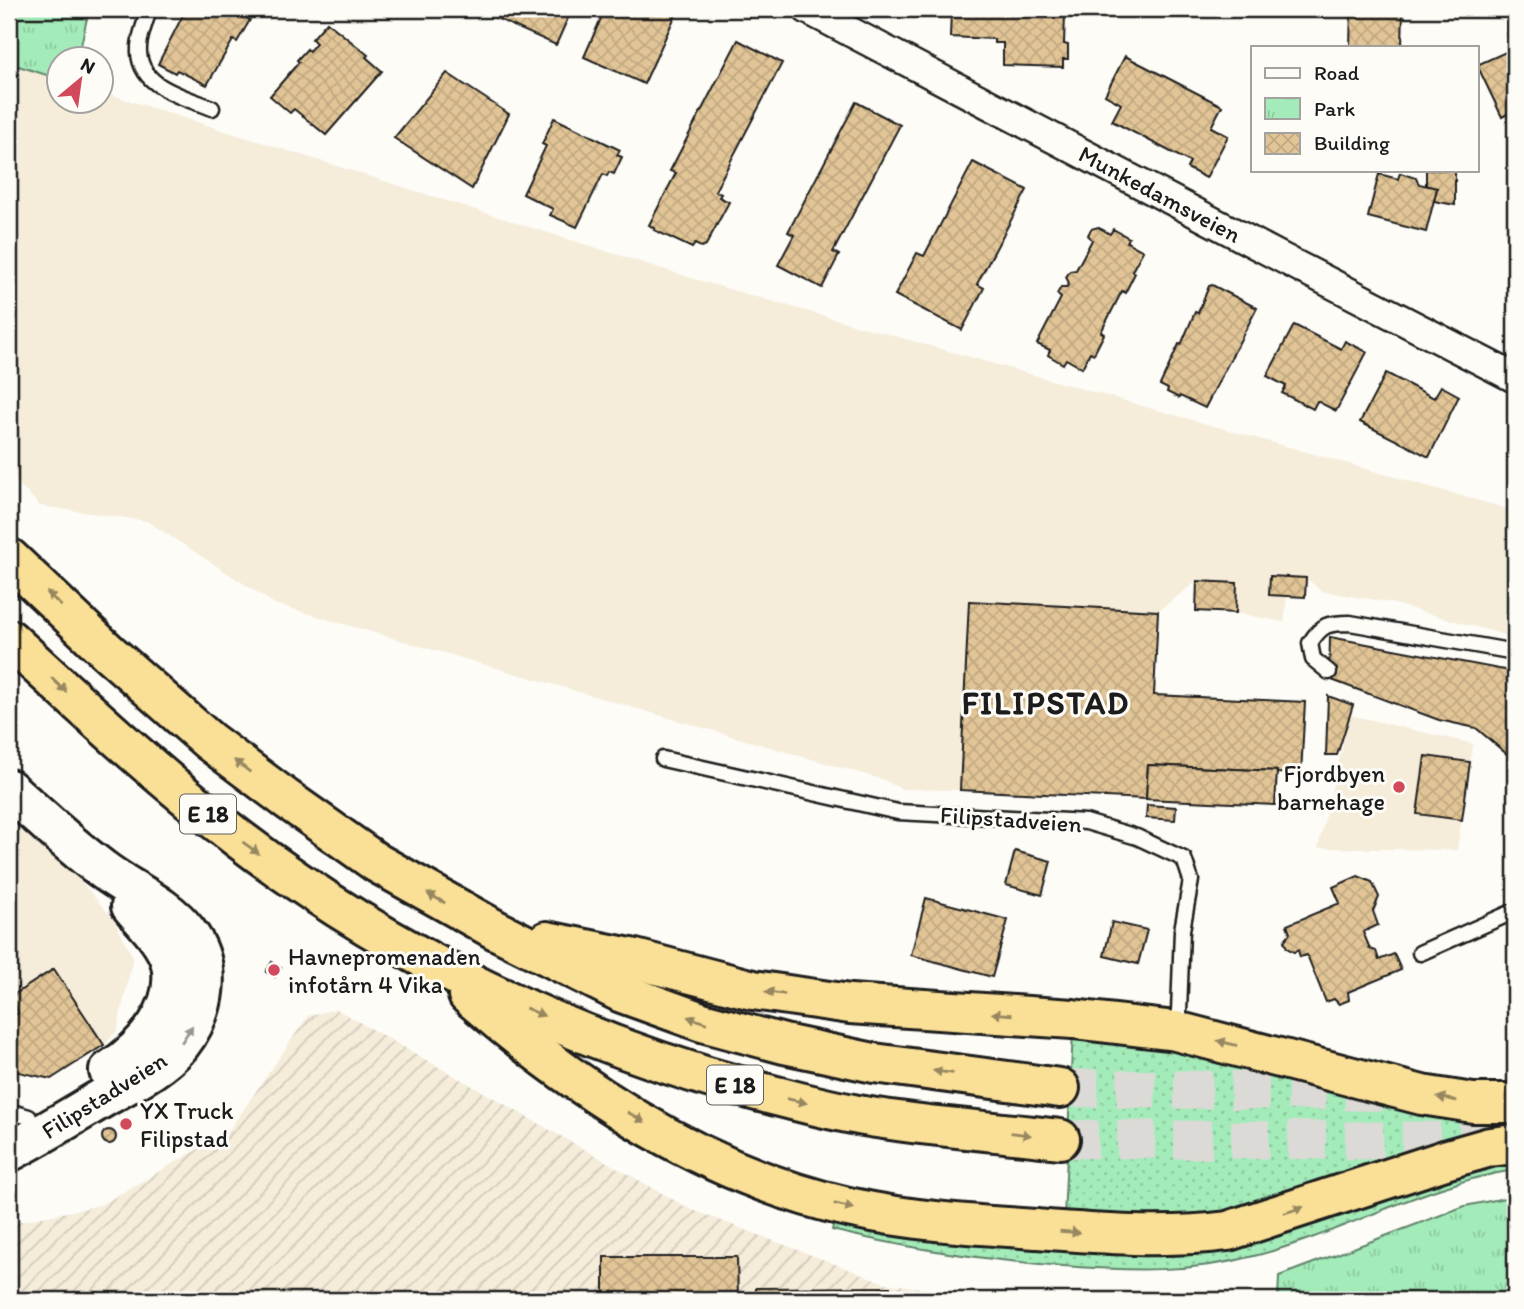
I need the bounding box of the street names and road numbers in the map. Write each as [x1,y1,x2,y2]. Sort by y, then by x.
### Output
street label: Munkedamsveien [1074,139,1246,249]
road number: E 18 [180,794,236,834]
street label: Filipstadveien [939,800,1083,838]
street label: Filipstadveien [36,1045,172,1145]
road number: E 18 [707,1066,763,1104]

